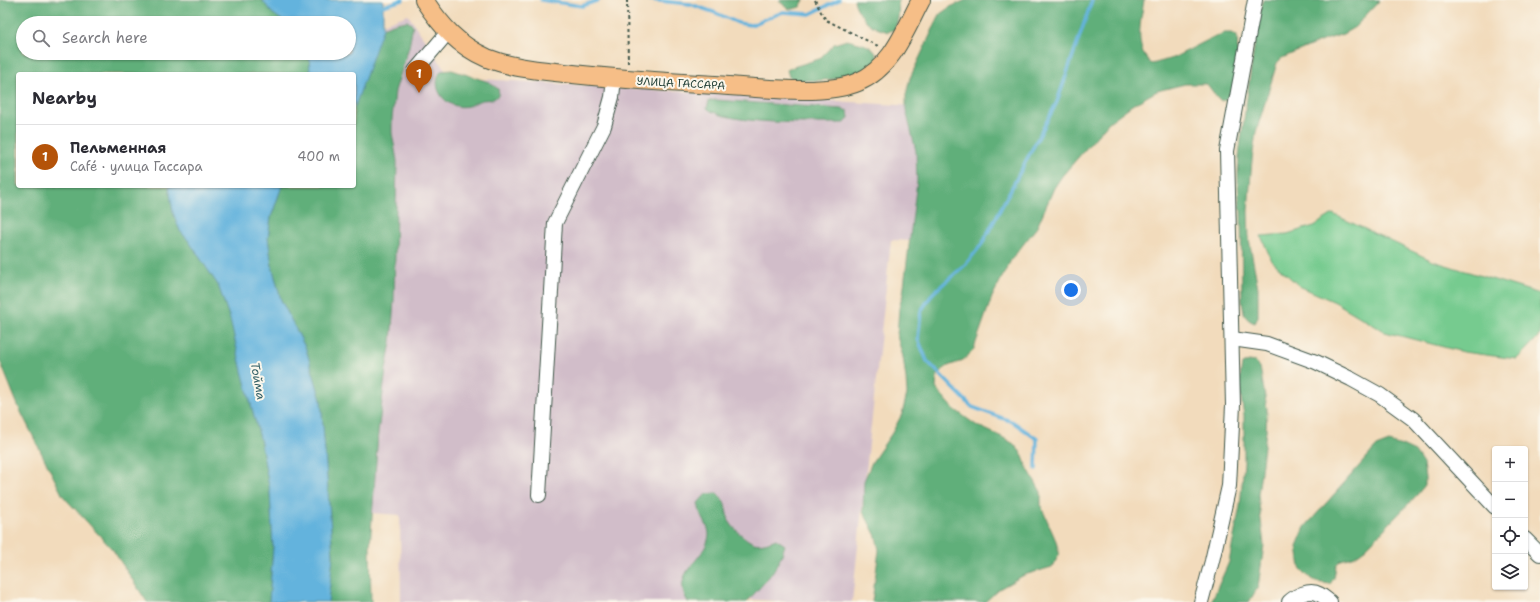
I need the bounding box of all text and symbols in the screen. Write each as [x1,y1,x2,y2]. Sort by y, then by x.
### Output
search box [16,16,356,60]
icon: search [30,27,52,49]
text: Search here [62,28,148,48]
pin: 1 [406,60,432,93]
street label: УЛИЦА ГАССАРА [636,74,726,93]
text: Nearby [32,87,97,109]
text: Пельменная [70,138,166,158]
text: 1 [42,148,48,165]
text: 400 m [297,148,340,165]
text: Café · улица Гассара [70,158,203,175]
your location [1061,280,1081,300]
water label: Тойма [247,361,269,401]
map controls [1492,446,1528,590]
button: + [1492,446,1528,482]
button: − [1492,482,1528,518]
button: locate [1492,518,1528,554]
button: layers [1492,554,1528,590]

